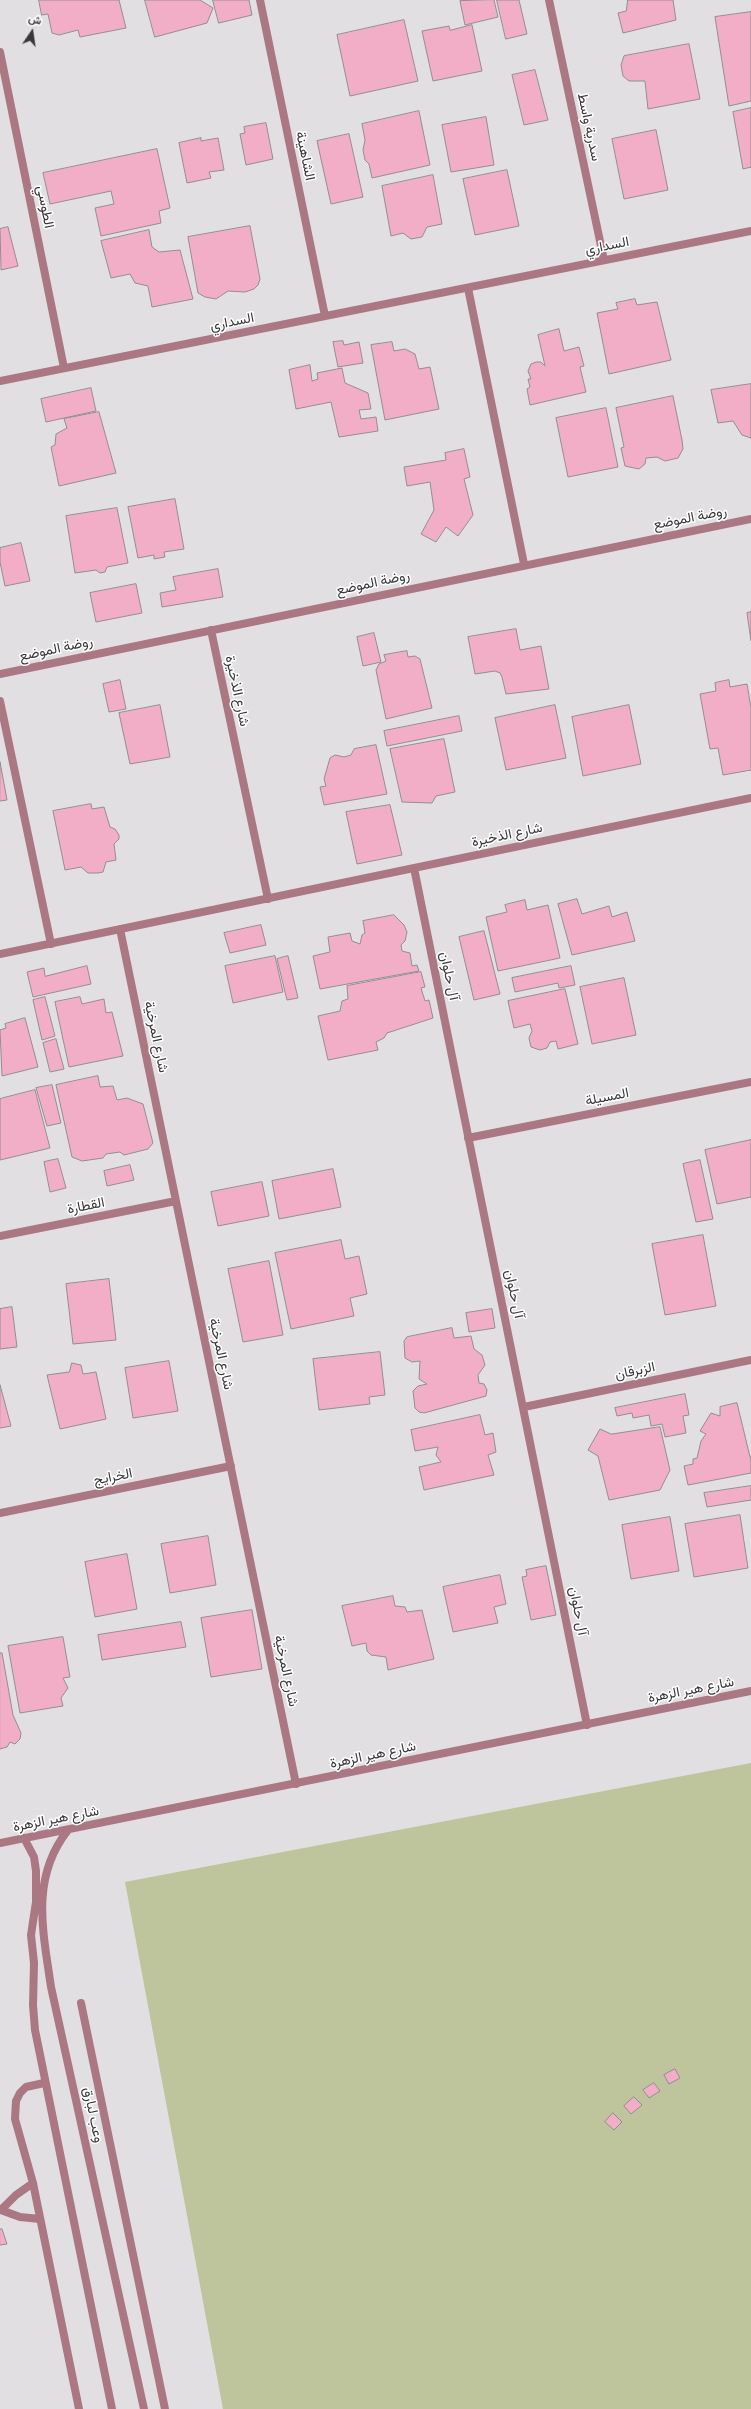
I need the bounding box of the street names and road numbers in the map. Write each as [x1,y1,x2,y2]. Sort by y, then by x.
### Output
street label: سدرية واسط [574,91,604,163]
street label: الشاهينة [292,130,318,182]
street label: الطوسي [33,184,57,230]
street label: السداري [584,234,630,258]
street label: السداري [209,310,255,334]
street label: روضة الموضع [652,503,728,533]
street label: روضة الموضع [335,567,411,599]
street label: روضة الموضع [18,633,94,665]
street label: شارع الذخيرة [221,654,253,728]
street label: شارع الذخيرة [470,819,544,851]
street label: آل حلوان [436,950,462,1002]
street label: شارع المرخية [140,1000,172,1074]
street label: المسيلة [584,1085,630,1109]
street label: القطارة [66,1194,106,1218]
street label: آل حلوان [501,1268,527,1320]
street label: شارع المرخية [205,1317,237,1391]
street label: الزبرقان [613,1359,657,1383]
street label: الخرايج [92,1465,134,1489]
street label: آل حلوان [565,1585,591,1637]
street label: شارع المرخية [270,1634,302,1708]
street label: شارع هير الزهرة [647,1673,735,1707]
street label: شارع هير الزهرة [329,1738,417,1772]
street label: شارع هير الزهرة [12,1802,100,1836]
street label: وعب لبارق [79,2086,107,2144]

